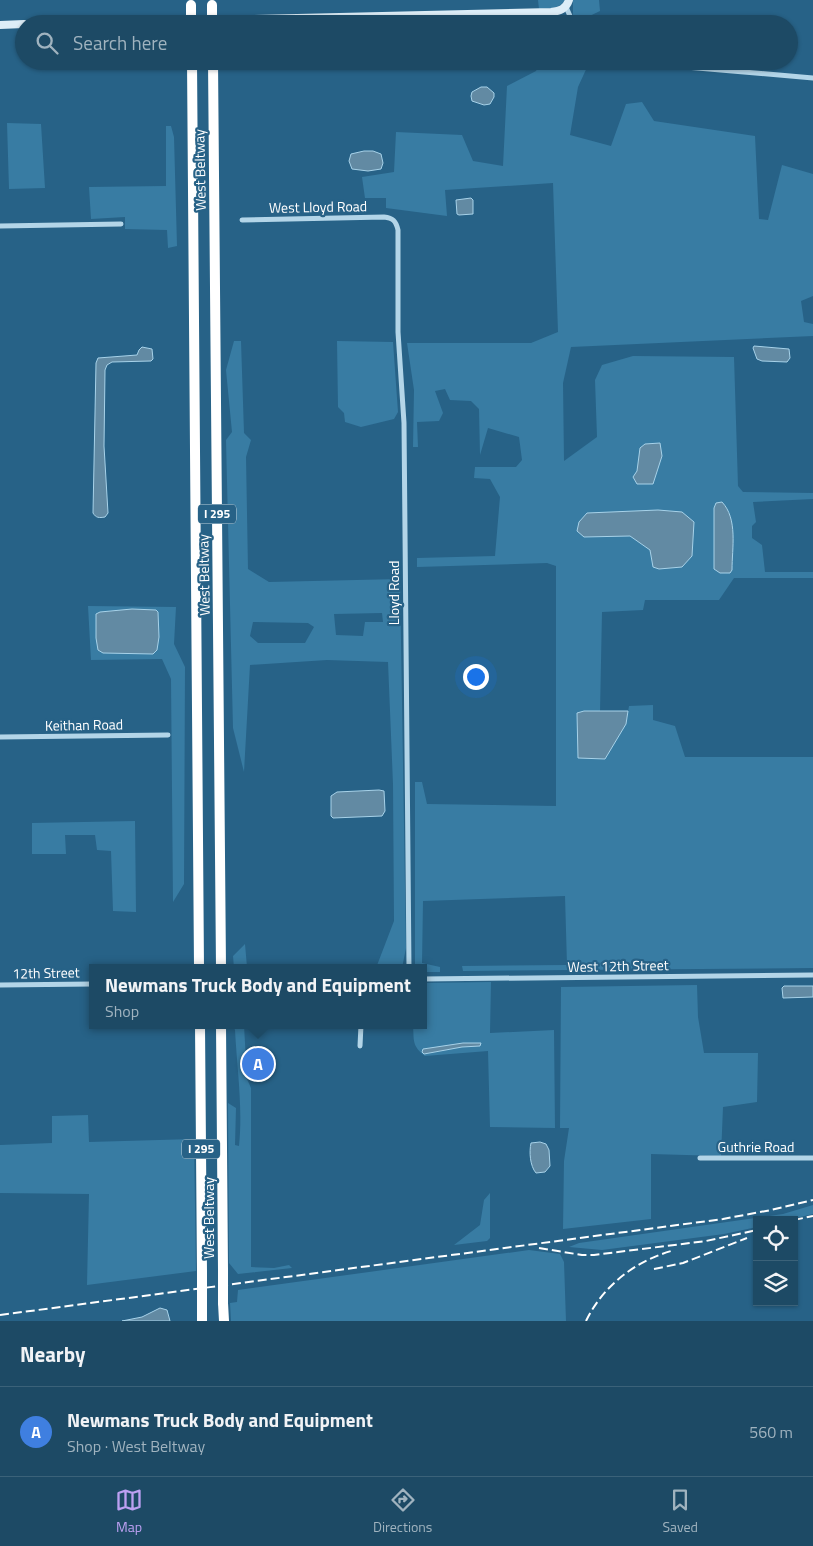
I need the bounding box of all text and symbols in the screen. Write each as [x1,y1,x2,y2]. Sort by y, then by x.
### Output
search box [15,15,798,70]
text: Search here [73,28,167,57]
icon: search [33,29,61,57]
street label: West Beltway [188,129,211,211]
street label: West Lloyd Road [269,195,367,218]
road number: I 295 [198,504,236,524]
street label: West Beltway [192,534,215,616]
street label: Lloyd Road [383,561,404,625]
your location [463,664,489,690]
street label: Keithan Road [45,713,123,736]
street label: West 12th Street [567,954,669,977]
street label: 12th Street [12,961,80,984]
popup [89,964,427,1029]
text: Newmans Truck Body and Equipment [105,970,411,999]
text: Shop [105,999,139,1023]
pin: A [242,1045,274,1083]
street label: Guthrie Road [718,1136,794,1157]
road number: I 295 [182,1140,220,1158]
street label: West Beltway [198,1177,219,1259]
map controls [753,1216,798,1306]
button: locate [753,1216,798,1261]
button: layers [753,1261,798,1306]
text: Nearby [20,1338,85,1370]
text: Newmans Truck Body and Equipment [67,1405,373,1434]
text: A [31,1420,41,1444]
text: 560 m [749,1420,793,1444]
text: Shop · West Beltway [67,1434,205,1458]
tab: Map [115,1486,143,1537]
tab: Directions [373,1486,432,1537]
tab: Saved [662,1486,698,1537]

